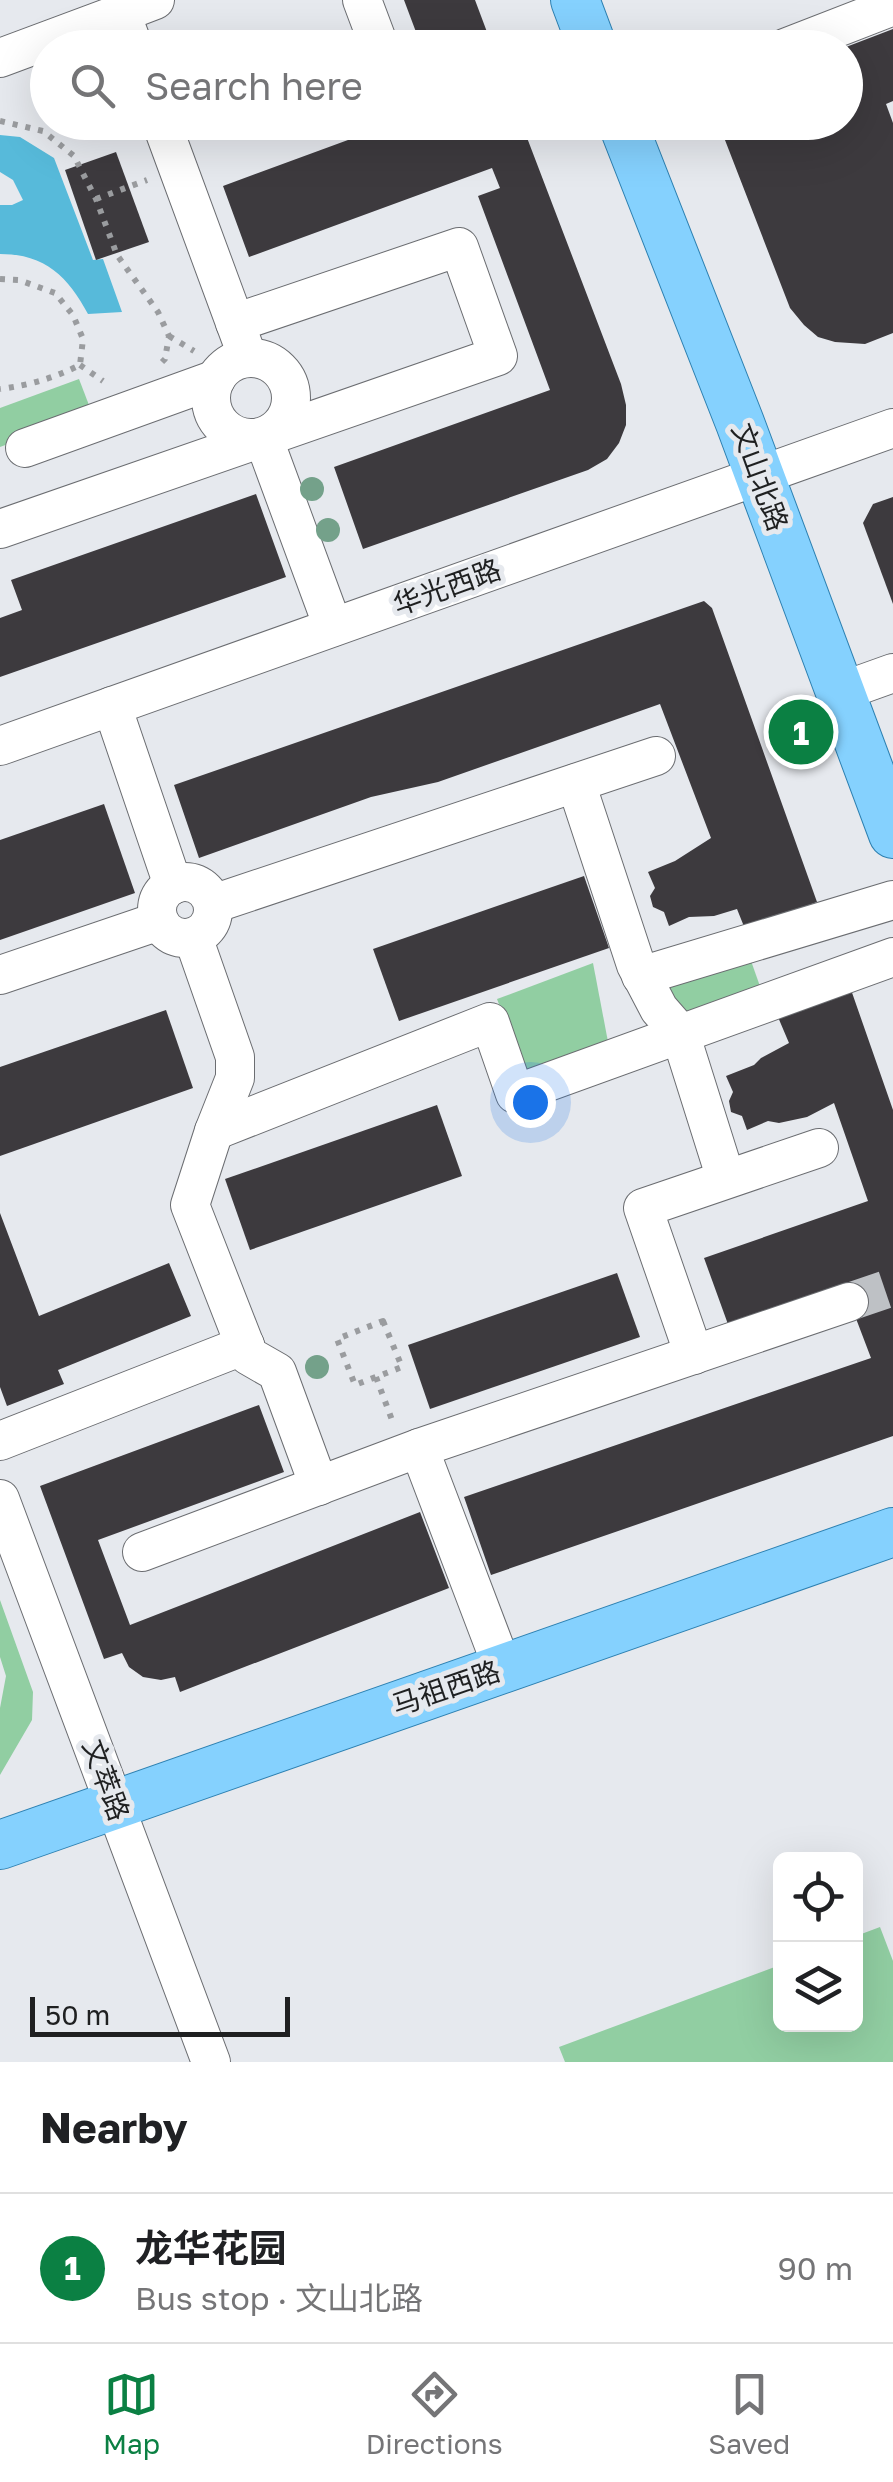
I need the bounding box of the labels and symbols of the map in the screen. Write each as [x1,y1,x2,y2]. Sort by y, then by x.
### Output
street label: 文山北路 [726,419,795,535]
street label: 华光西路 [389,552,505,621]
pin: 1 [768,694,834,770]
your location [505,1077,556,1128]
street label: 马祖西路 [388,1654,504,1721]
street label: 文萃路 [77,1735,136,1825]
scale bar [30,1992,290,2036]

